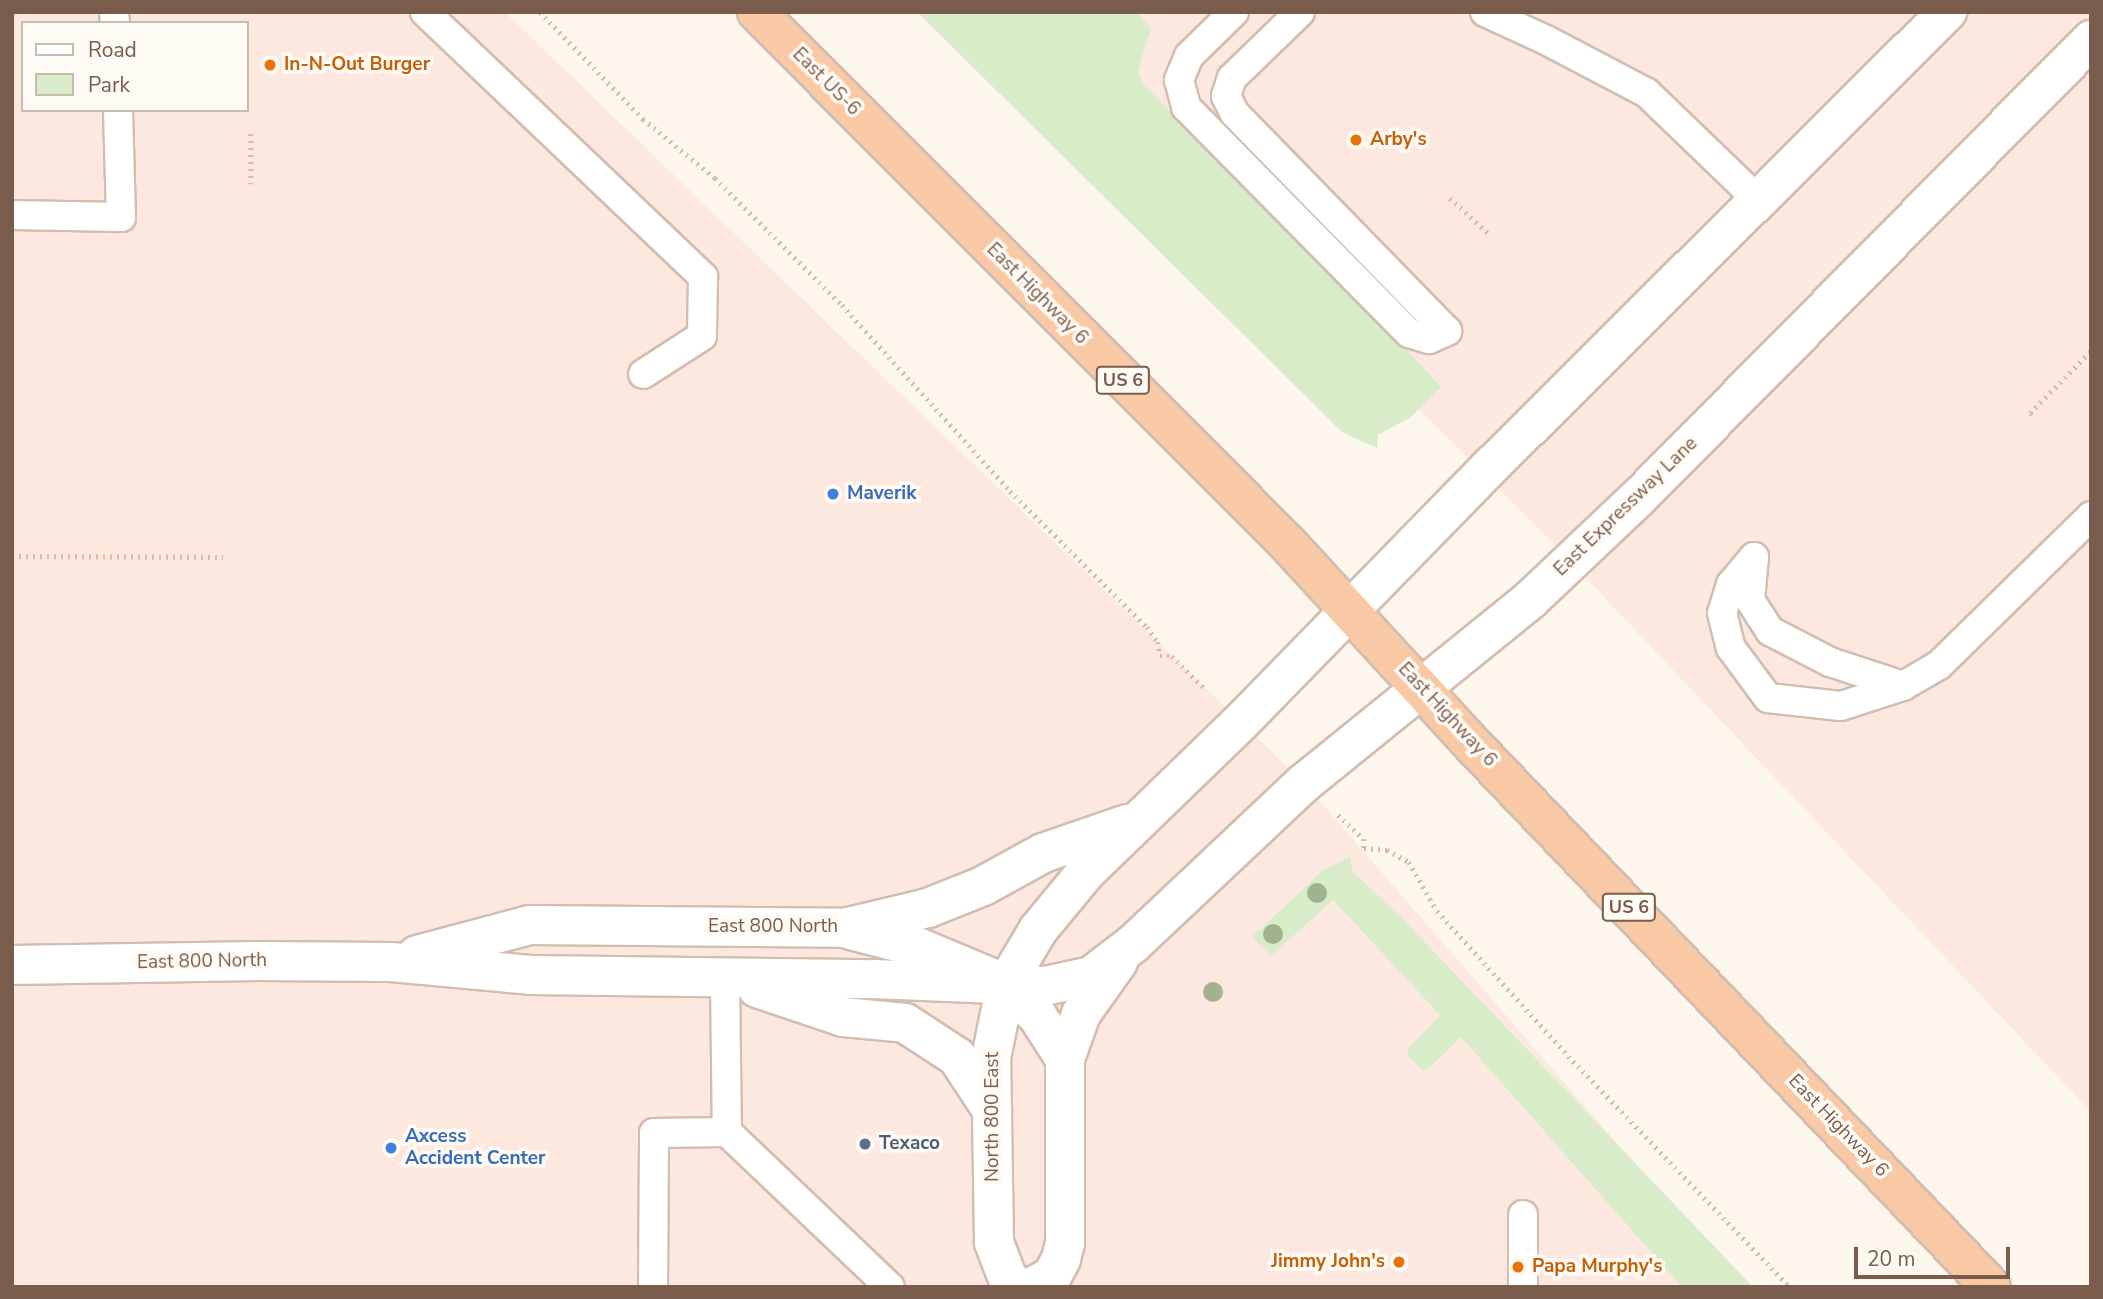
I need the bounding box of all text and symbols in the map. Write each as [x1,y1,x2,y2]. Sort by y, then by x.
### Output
legend [21,21,248,112]
text: Road [88,36,137,64]
street label: East US-6 [787,43,865,121]
place label: In-N-Out Burger [284,54,430,76]
marker: In-N-Out Burger [262,57,278,73]
text: Park [88,71,130,99]
place label: Arby's [1370,129,1427,151]
marker: Arby's [1348,132,1364,148]
street label: East Highway 6 [982,239,1092,349]
road number: US 6 [1095,366,1151,394]
street label: East Expressway Lane [1550,433,1702,581]
place label: Maverik [847,483,916,505]
marker: Maverik [825,486,841,502]
street label: East Highway 6 [1393,658,1501,772]
road number: US 6 [1601,893,1657,922]
street label: East 800 North [708,916,838,938]
street label: East 800 North [137,949,267,975]
street label: North 800 East [982,1052,1004,1182]
street label: East Highway 6 [1783,1070,1893,1182]
place label: Axcess Accident Center [405,1126,545,1170]
place label: Texaco [879,1133,940,1155]
marker: Texaco [857,1136,873,1152]
marker: Axcess Accident Center [383,1140,399,1156]
scale bar [1858,1232,2014,1276]
text: 20 m [1867,1245,1916,1273]
place label: Jimmy John's [1271,1251,1385,1273]
marker: Jimmy John's [1391,1254,1407,1270]
place label: Papa Murphy's [1532,1256,1662,1278]
marker: Papa Murphy's [1510,1259,1526,1275]

